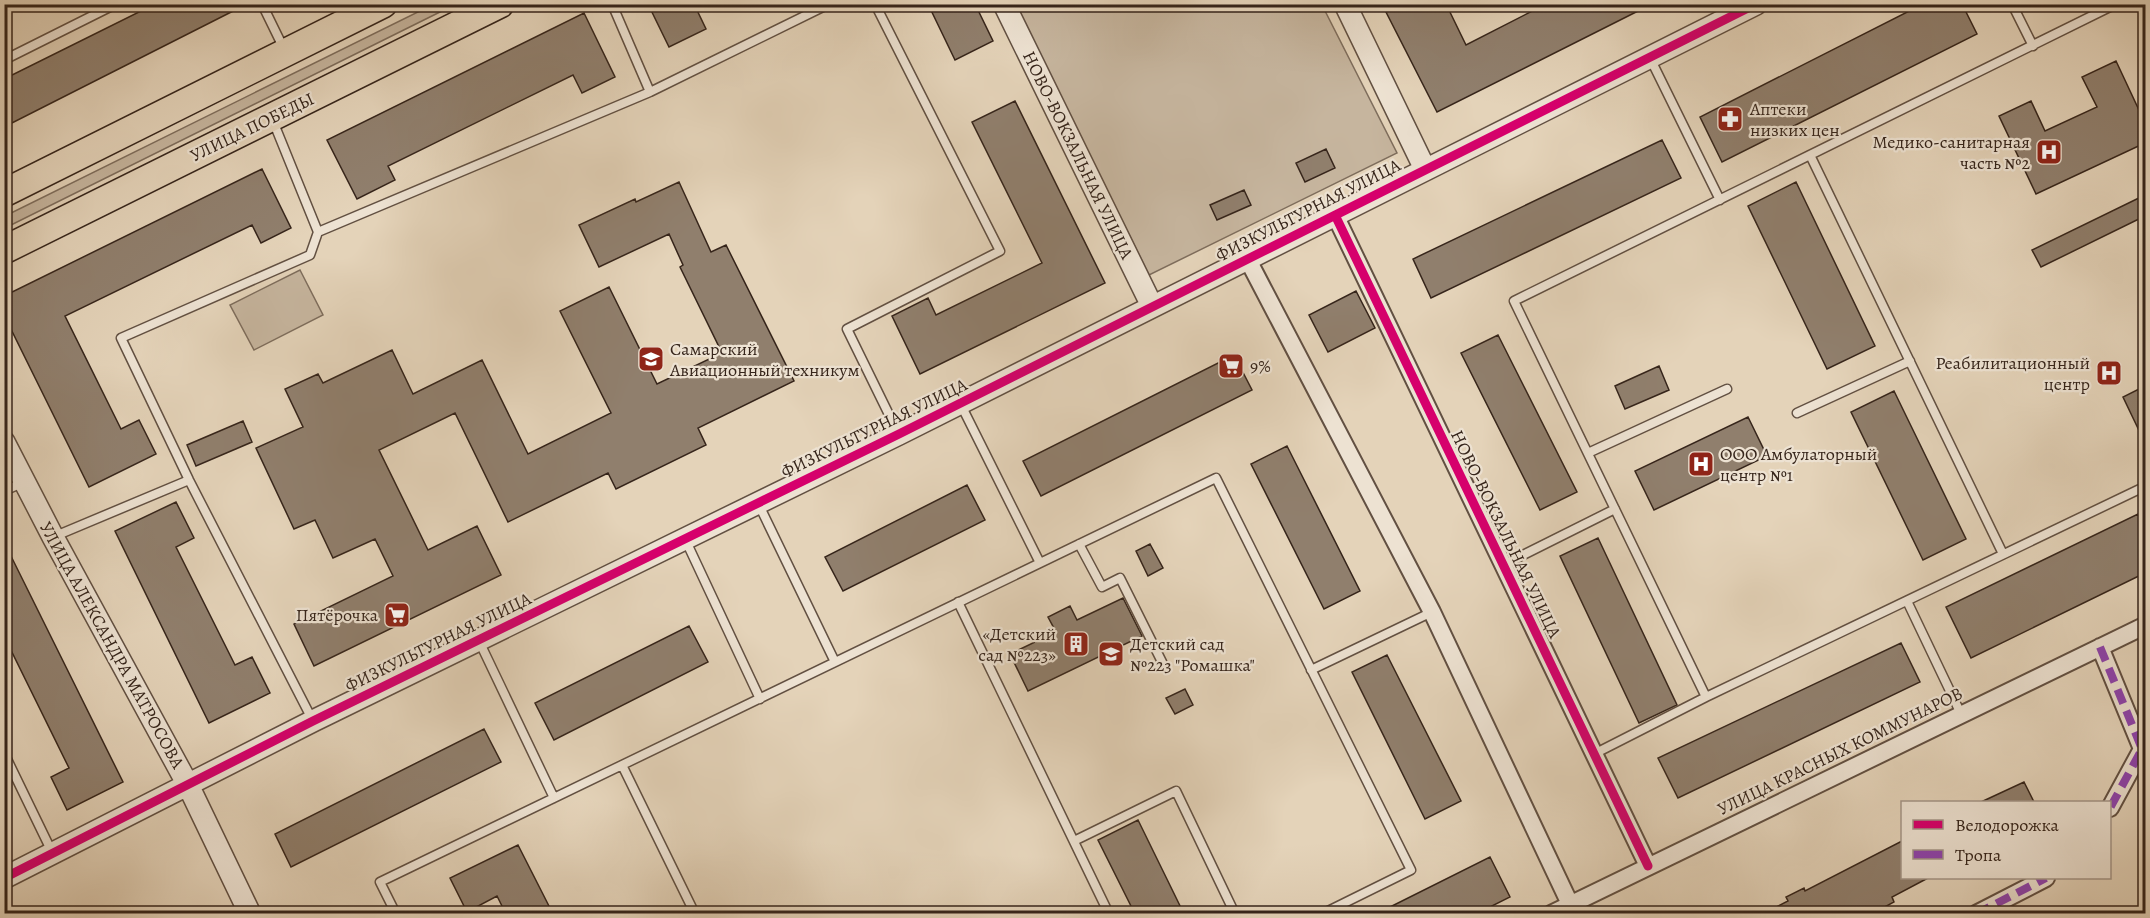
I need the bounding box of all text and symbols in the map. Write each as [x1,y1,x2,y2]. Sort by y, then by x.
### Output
street label: НОВО-ВОКЗАЛЬНАЯ УЛИЦА [1017,47,1139,264]
street label: УЛИЦА ПОБЕДЫ [186,87,318,167]
place label: Аптеки низких цен [1749,97,1840,142]
pharmacy icon: Аптеки низких цен [1715,104,1745,134]
place label: Медико-санитарная часть №2 [1872,130,2030,175]
hospital icon: Медико-санитарная часть №2 [2034,137,2064,167]
street label: ФИЗКУЛЬТУРНАЯ УЛИЦА [1211,153,1405,267]
place label: Самарский Авиационный техникум [669,337,860,382]
school or university icon: Самарский Авиационный техникум [636,344,666,374]
supermarket icon: 9% [1216,351,1246,381]
place label: Реабилитационный центр [1935,351,2090,396]
place label: 9% [1250,354,1270,378]
hospital icon: Реабилитационный центр [2094,358,2124,388]
street label: ФИЗКУЛЬТУРНАЯ УЛИЦА [777,372,972,484]
street label: НОВО-ВОКЗАЛЬНАЯ УЛИЦА [1445,426,1567,643]
place label: ООО Амбулаторный центр №1 [1720,442,1877,487]
hospital icon: ООО Амбулаторный центр №1 [1686,449,1716,479]
street label: УЛИЦА АЛЕКСАНДРА МАТРОСОВА [34,517,190,773]
street label: ФИЗКУЛЬТУРНАЯ УЛИЦА [341,586,536,698]
supermarket icon: Пятёрочка [382,600,412,630]
place label: Пятёрочка [296,603,379,627]
place label: «Детский сад №223» [978,622,1056,667]
building icon: «Детский сад №223» [1061,629,1091,659]
place label: Детский сад №223 "Ромашка" [1130,632,1255,677]
school or university icon: Детский сад №223 "Ромашка" [1096,639,1126,669]
street label: УЛИЦА КРАСНЫХ КОММУНАРОВ [1713,681,1967,821]
legend [1901,801,2111,879]
text: Велодорожка [1955,813,2060,837]
text: Тропа [1955,843,2002,867]

